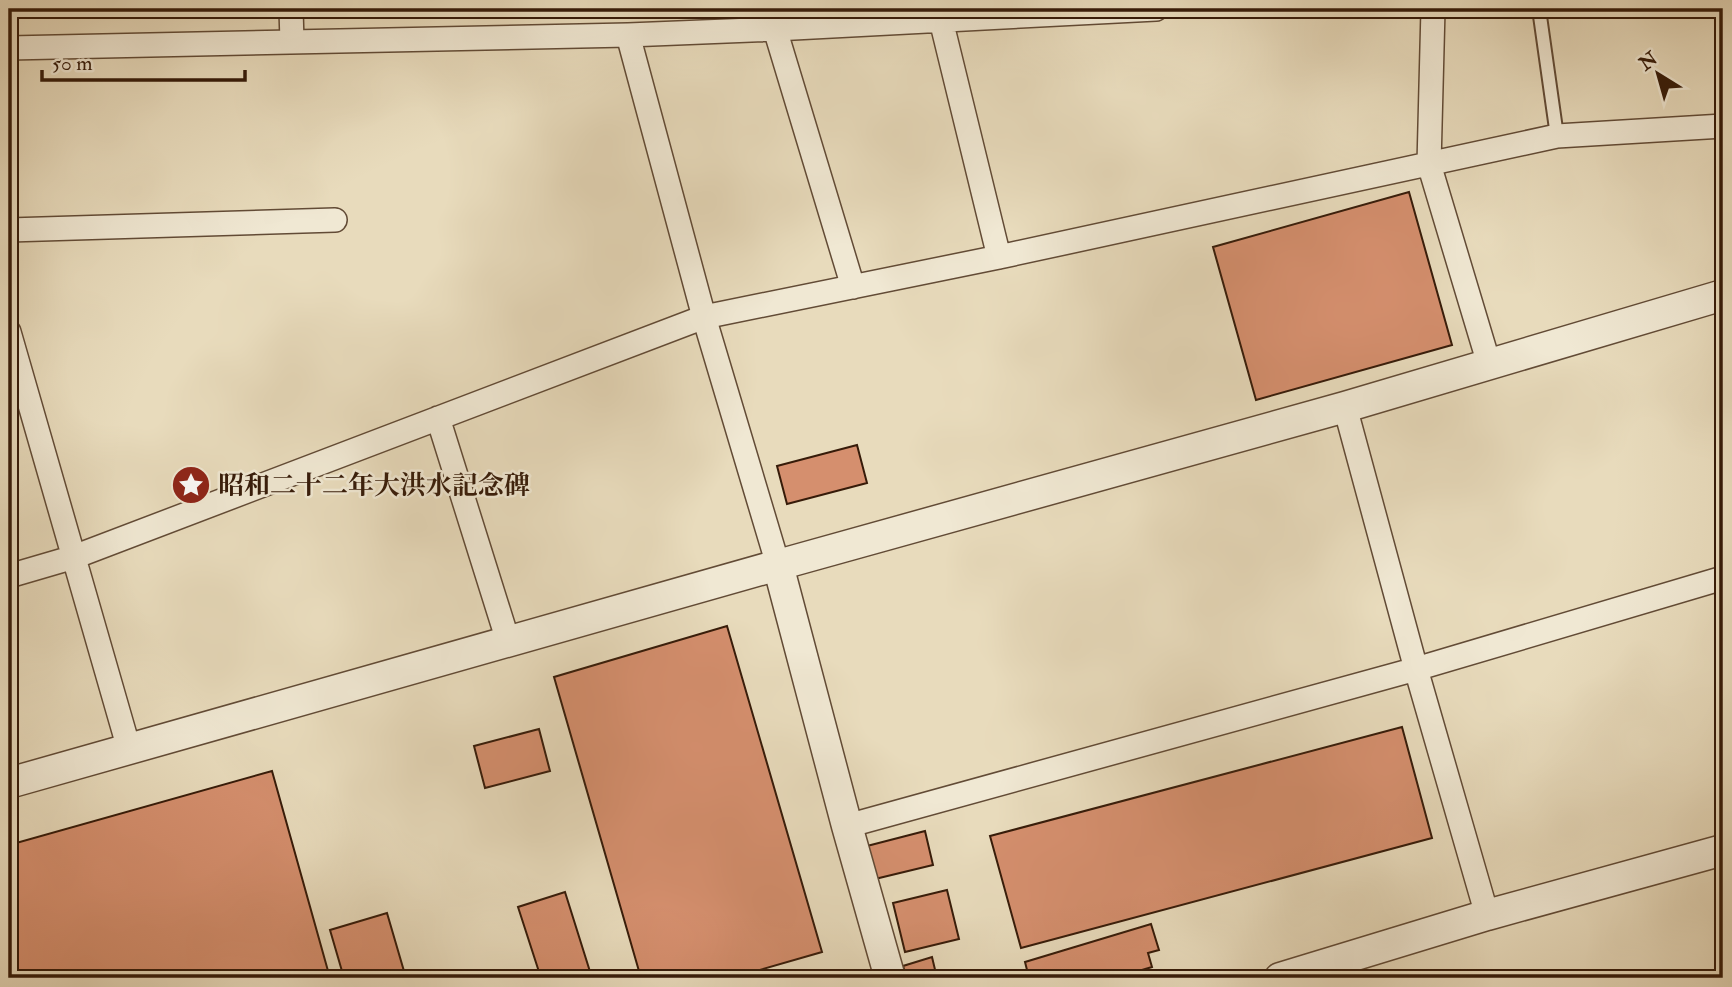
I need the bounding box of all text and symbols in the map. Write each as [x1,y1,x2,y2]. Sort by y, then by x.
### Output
scale bar [42,38,245,82]
north arrow [1624,38,1694,108]
text: N [1634,46,1663,77]
text: 50 m [52,50,93,77]
place icon: 昭和二十二年大洪水記念碑 [170,464,212,506]
place label: 昭和二十二年大洪水記念碑 [218,470,530,502]

